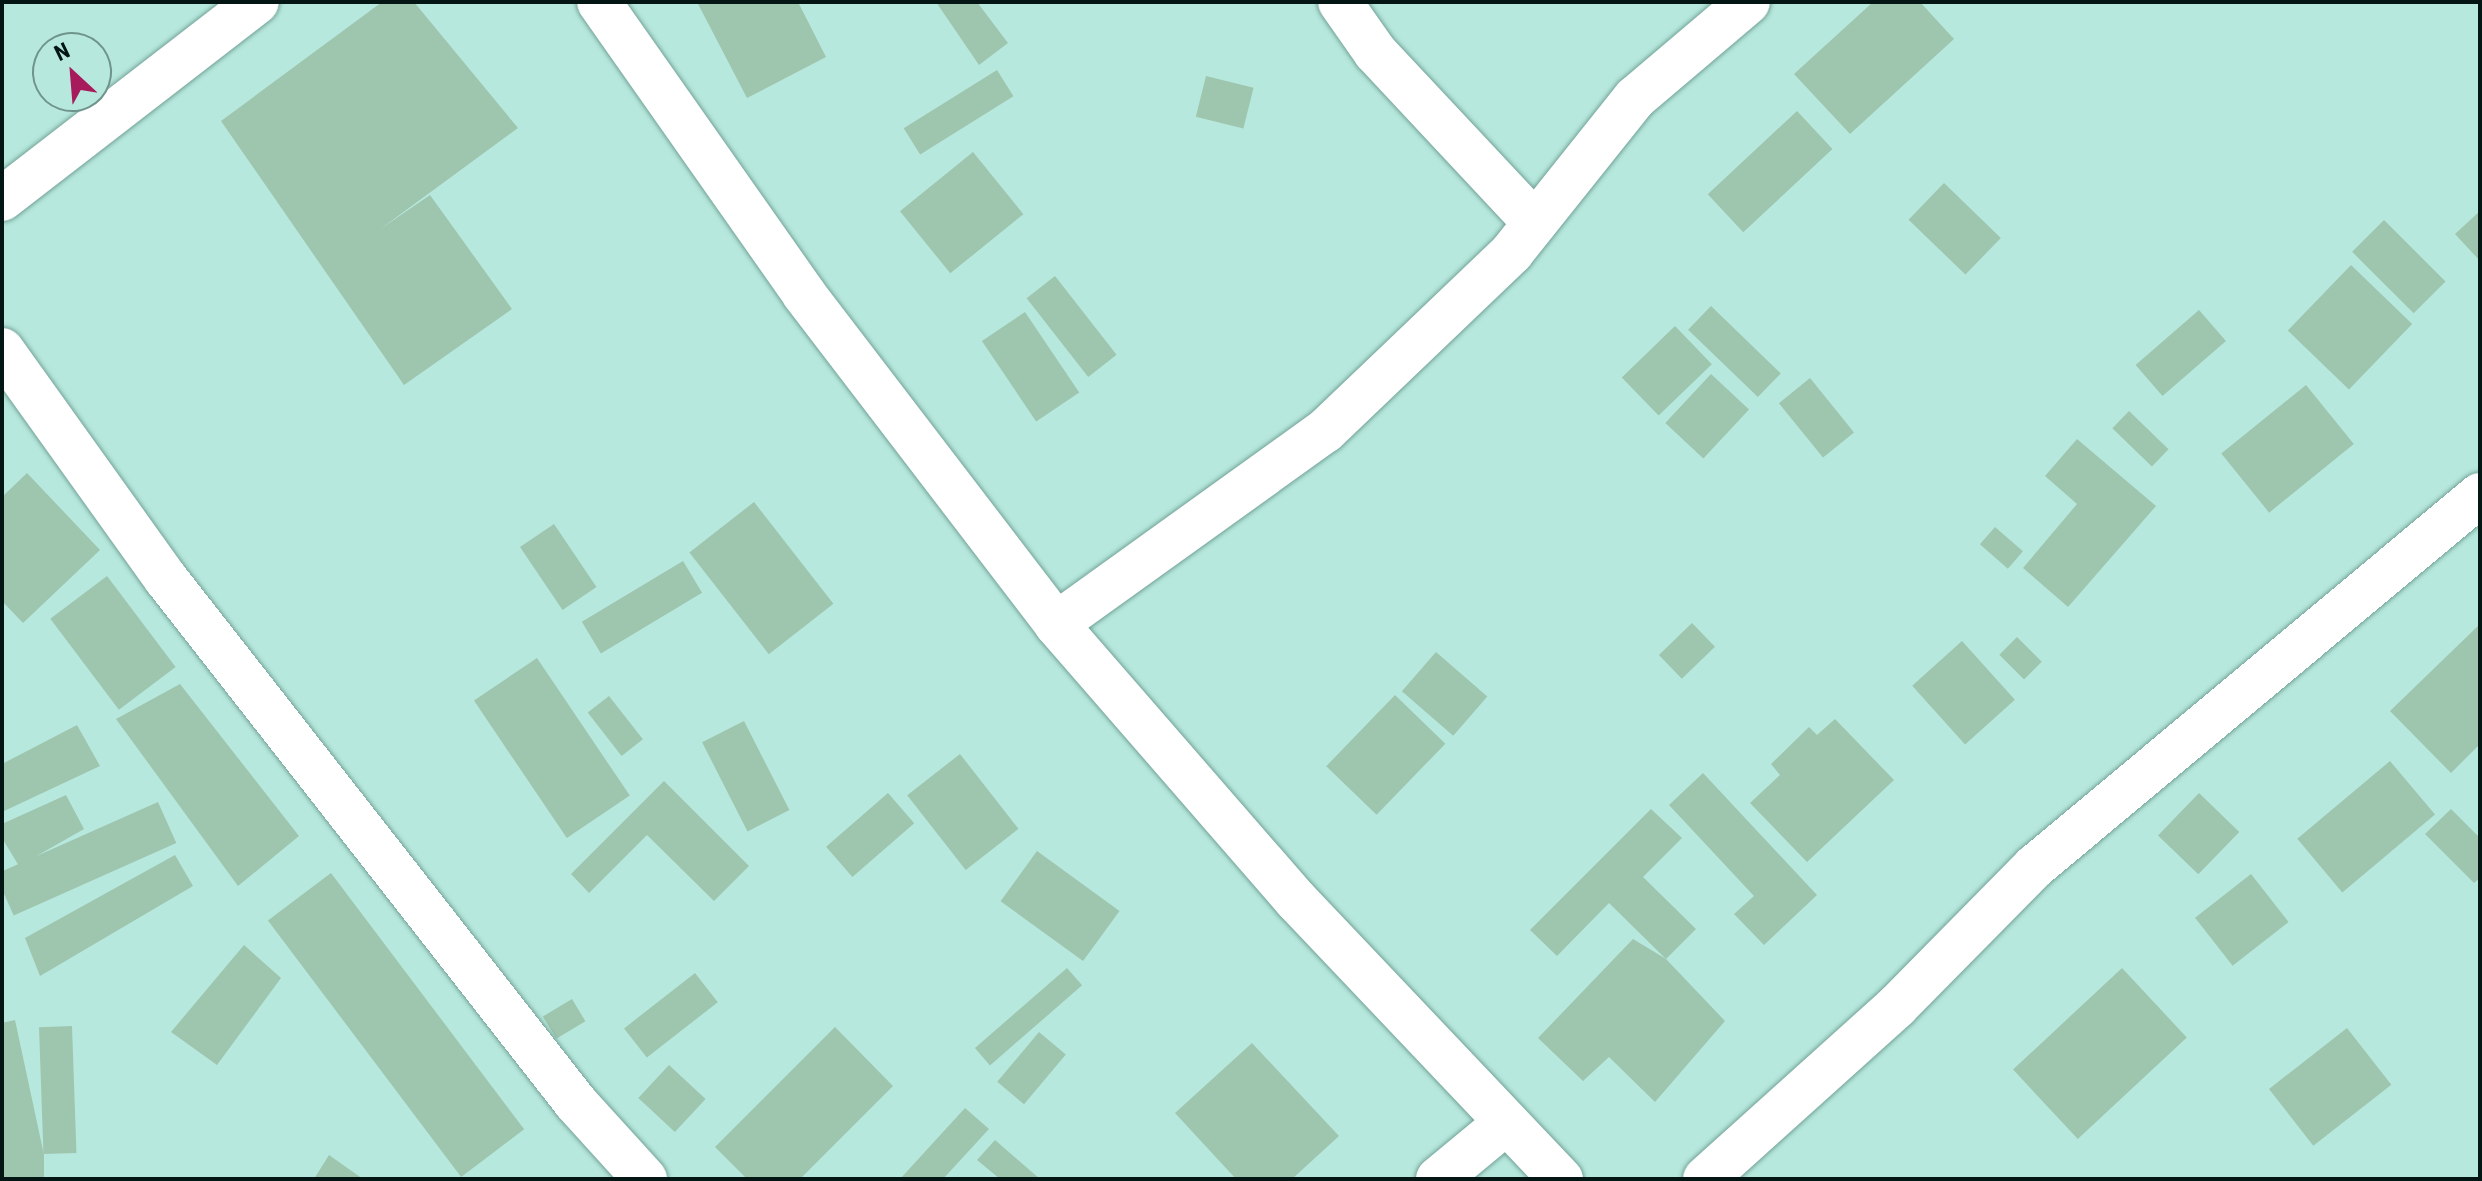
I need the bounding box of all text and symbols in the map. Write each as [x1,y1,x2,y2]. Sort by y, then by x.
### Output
north arrow [32,32,112,112]
text: N [51,38,74,66]

